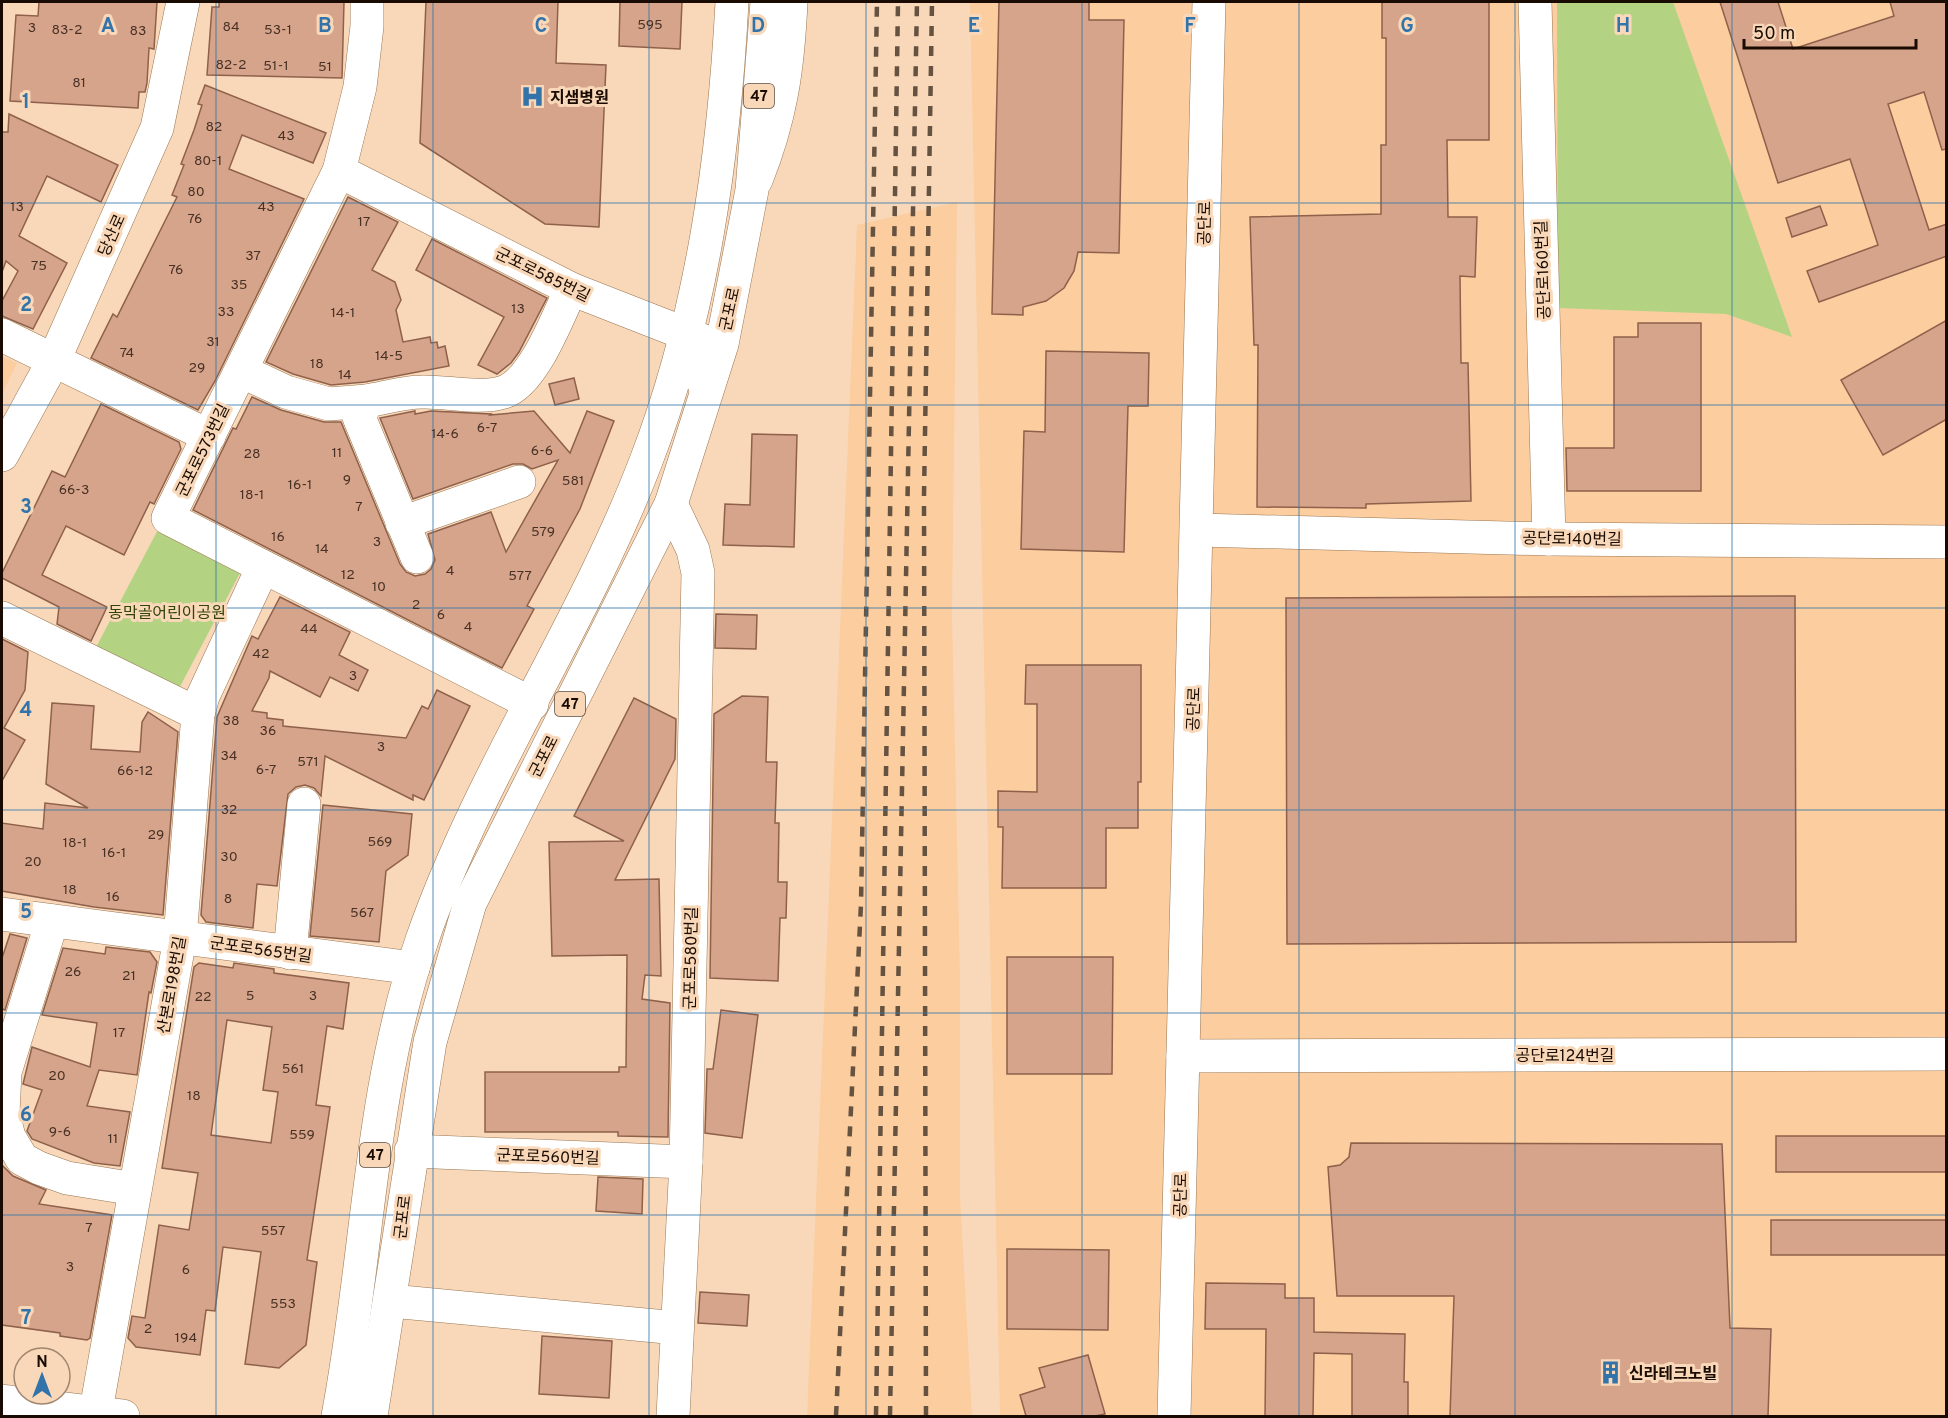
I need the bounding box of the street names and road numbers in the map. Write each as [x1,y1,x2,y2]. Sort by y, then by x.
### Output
road number: 47 [744,84,774,108]
street label: 공단로 [1196,201,1216,245]
street label: 당산로 [95,211,131,260]
street label: 공단로160번길 [1532,220,1556,320]
street label: 군포로585번길 [491,244,593,307]
street label: 군포로 [717,285,745,333]
street label: 군포로573번길 [173,401,235,501]
street label: 공단로140번길 [1522,529,1622,551]
street label: 공단로 [1184,686,1206,731]
road number: 47 [555,692,585,716]
street label: 군포로 [526,732,564,781]
street label: 군포로580번길 [681,906,703,1010]
street label: 군포로565번길 [208,934,313,968]
street label: 산본로198번길 [155,935,191,1036]
street label: 공단로124번길 [1515,1047,1615,1067]
road number: 47 [360,1143,390,1167]
street label: 군포로560번길 [496,1146,600,1170]
street label: 공단로 [1172,1173,1192,1217]
street label: 군포로 [391,1194,417,1240]

